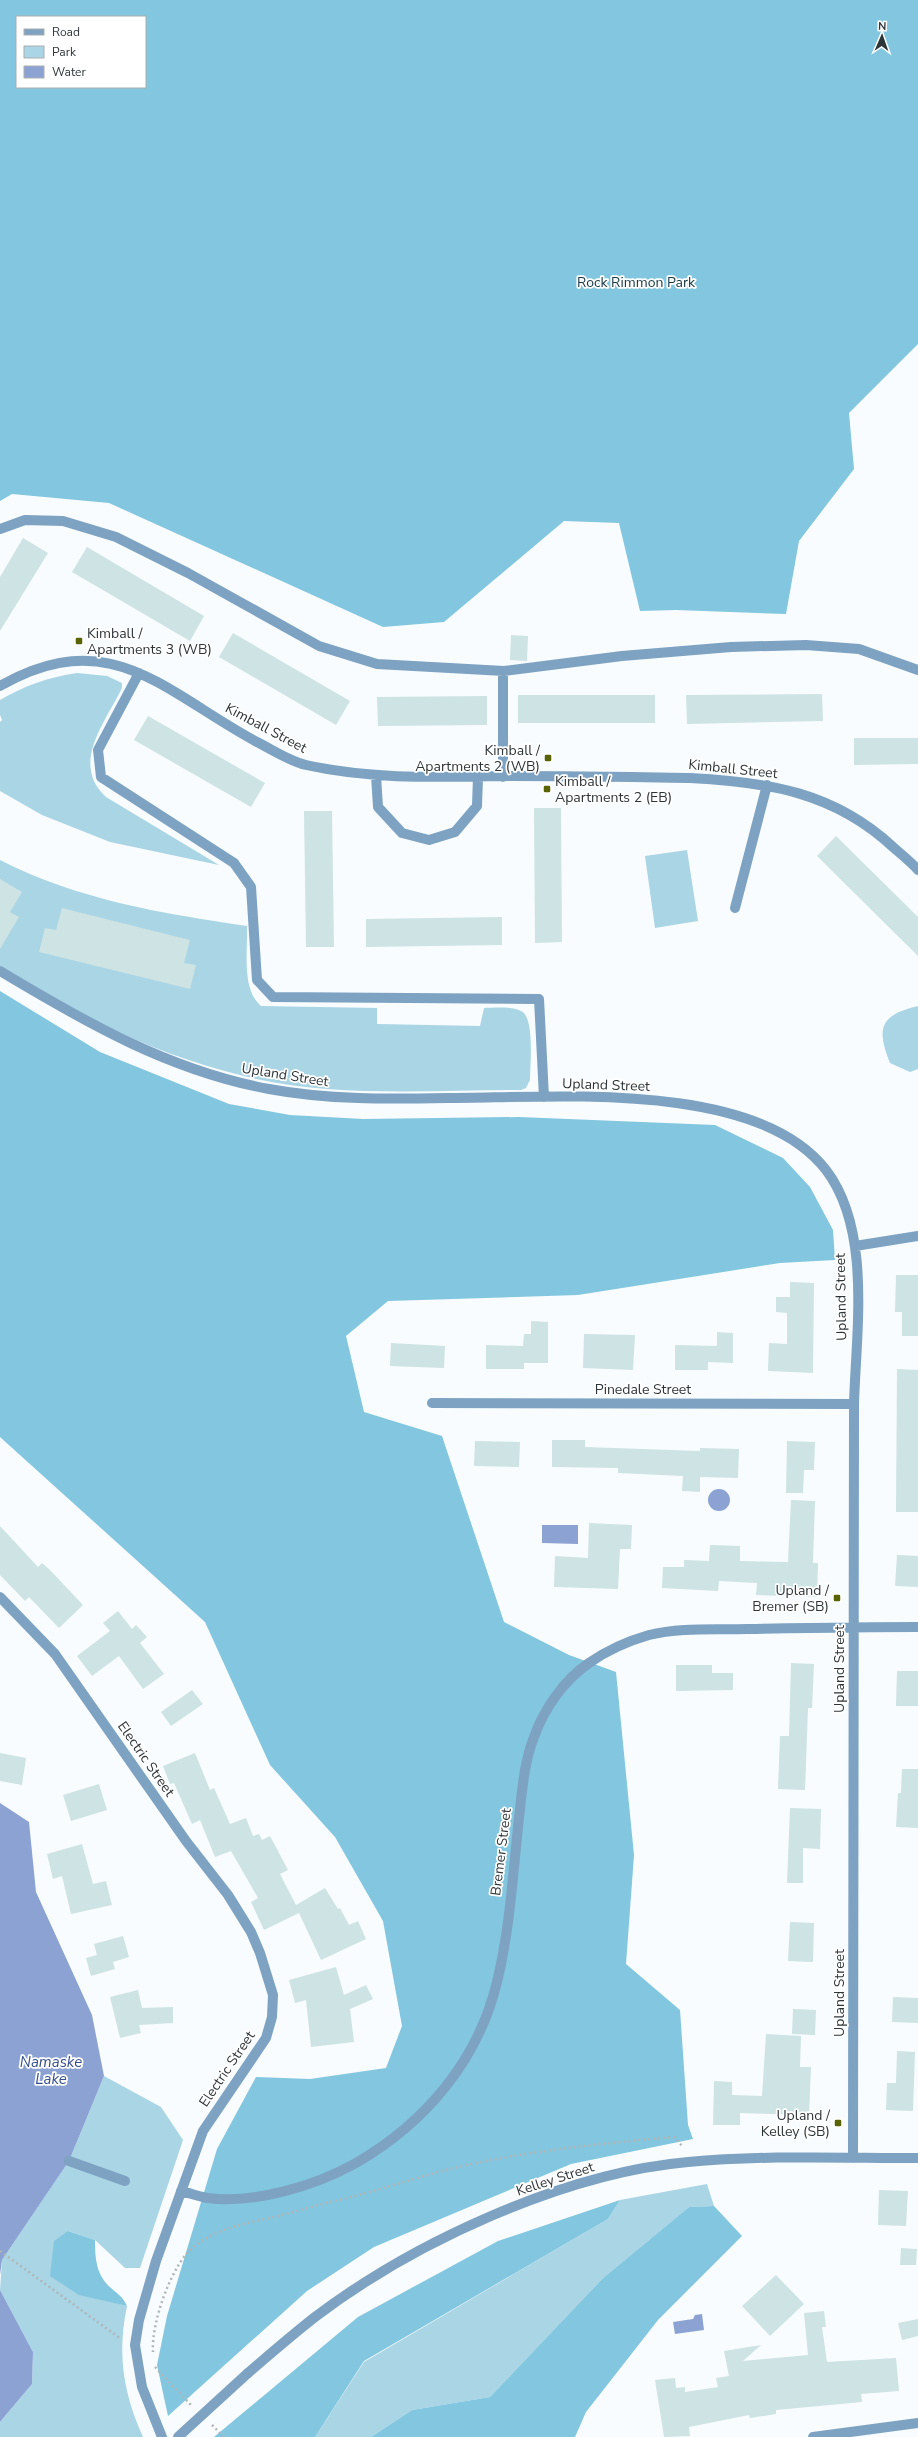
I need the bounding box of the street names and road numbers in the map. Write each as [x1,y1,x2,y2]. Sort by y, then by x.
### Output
street label: Kimball Street [222,699,310,757]
street label: Kimball Street [687,755,779,783]
street label: Upland Street [240,1059,330,1091]
street label: Upland Street [562,1074,650,1096]
street label: Upland Street [831,1253,851,1341]
street label: Pinedale Street [595,1380,691,1399]
street label: Upland Street [830,1625,849,1713]
street label: Electric Street [113,1718,179,1800]
street label: Bremer Street [486,1807,516,1897]
street label: Upland Street [830,1949,849,2037]
street label: Electric Street [195,2027,259,2111]
street label: Kelley Street [514,2157,596,2200]

